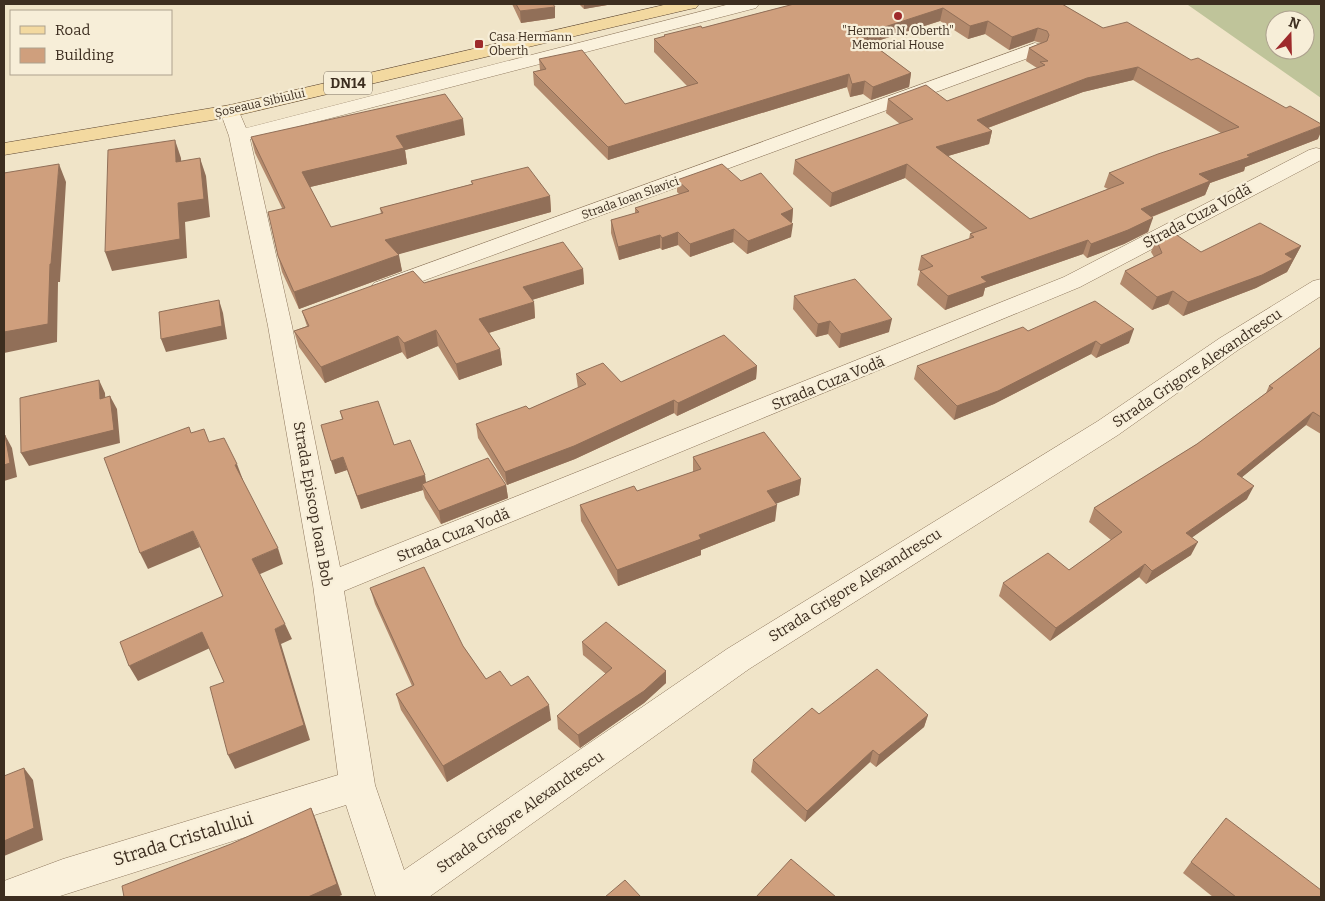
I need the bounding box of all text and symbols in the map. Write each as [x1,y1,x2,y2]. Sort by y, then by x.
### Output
legend [10,10,172,75]
marker: "Herman N. Oberth" Memorial House [892,10,904,22]
north arrow [1265,10,1315,60]
text: N [1286,13,1302,33]
text: Road [55,21,90,39]
place label: "Herman N. Oberth" Memorial House [842,24,954,52]
place label: Casa Hermann Oberth [489,30,572,58]
marker: Casa Hermann Oberth [473,38,485,50]
text: Building [55,46,114,64]
road number: DN14 [324,72,372,95]
street label: Șoseaua Sibiului [214,86,307,121]
street label: Strada Ioan Slavici [579,174,681,222]
street label: Strada Cuza Vodă [1140,180,1254,252]
street label: Strada Grigore Alexandrescu [1109,305,1285,431]
street label: Strada Cuza Vodă [769,352,887,414]
street label: Strada Episcop Ioan Bob [290,420,336,588]
street label: Strada Cuza Vodă [394,504,512,566]
street label: Strada Grigore Alexandrescu [765,524,945,646]
street label: Strada Grigore Alexandrescu [433,747,607,877]
street label: Strada Cristalului [110,807,256,871]

